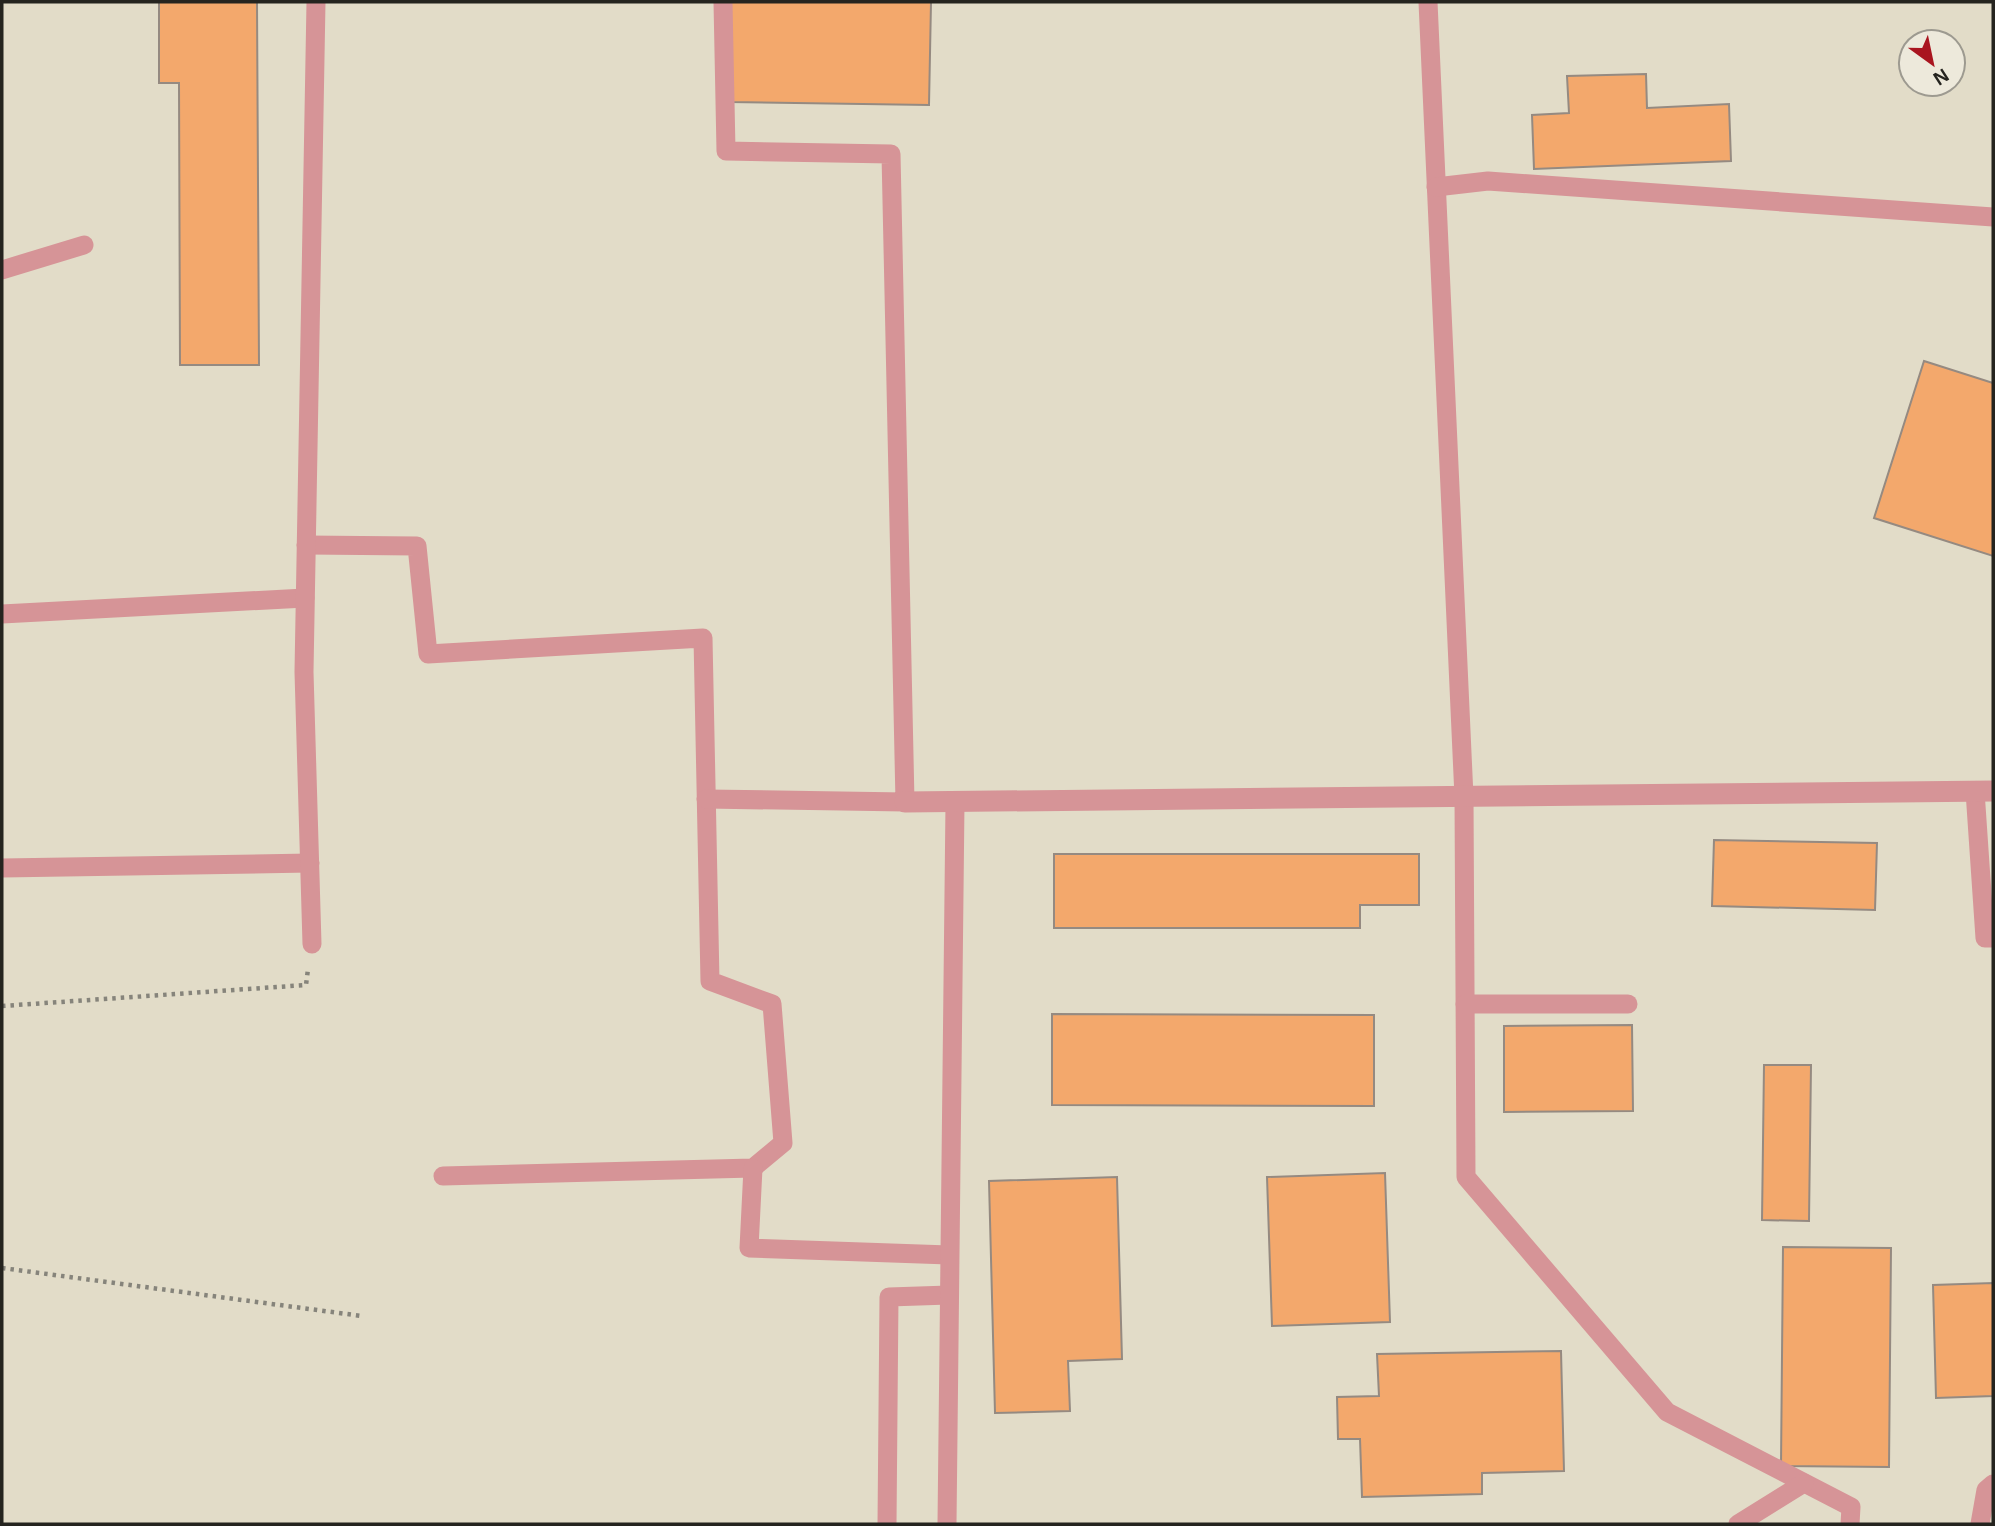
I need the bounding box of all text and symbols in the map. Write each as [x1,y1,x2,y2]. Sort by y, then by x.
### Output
north arrow [1897,28,1967,98]
text: N [1930,64,1952,89]

